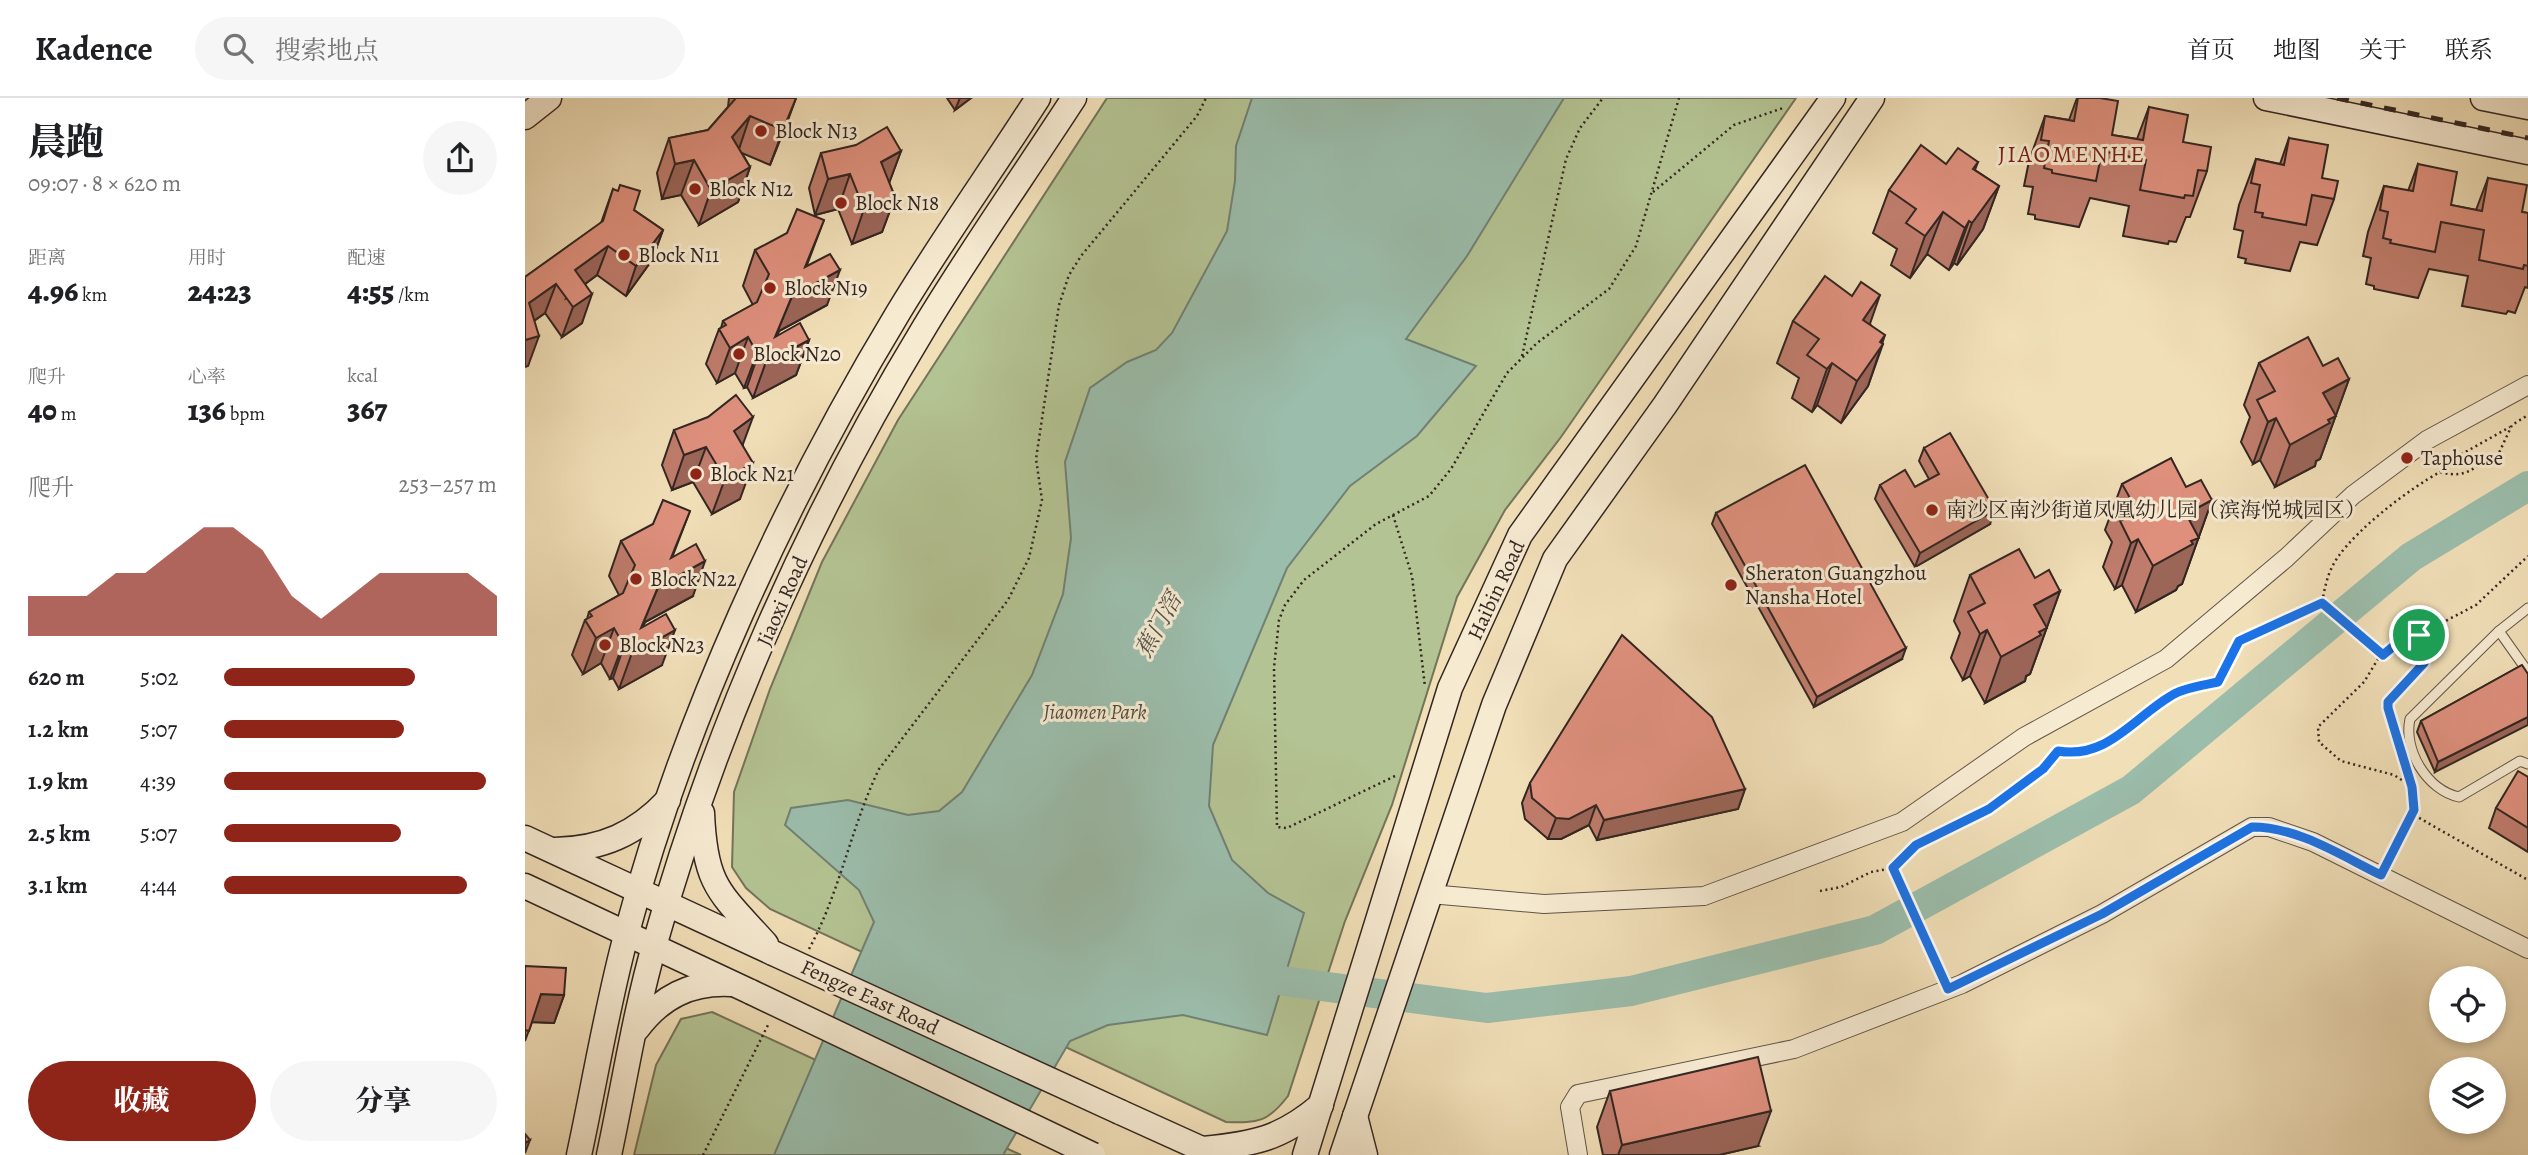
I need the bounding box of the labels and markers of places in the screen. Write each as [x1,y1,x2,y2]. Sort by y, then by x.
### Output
place label: Block N13 [775,117,858,145]
marker: Block N13 [753,123,769,139]
place label: Block N12 [709,175,793,203]
marker: Block N12 [687,181,703,197]
place label: Block N18 [855,189,939,217]
marker: Block N18 [833,195,849,211]
place label: Block N11 [638,241,719,269]
marker: Block N11 [616,247,632,263]
place label: Block N19 [784,274,867,302]
marker: Block N19 [762,280,778,296]
place label: Block N20 [753,340,841,368]
marker: Block N20 [731,346,747,362]
place label: Taphouse [2421,444,2503,472]
marker: Taphouse [2399,450,2415,466]
place label: Block N21 [710,460,794,488]
marker: Block N21 [688,466,704,482]
place label: 南沙区南沙街道凤凰幼儿园（滨海悦城园区） [1946,496,2366,524]
marker: 南沙区南沙街道凤凰幼儿园（滨海悦城园区） [1924,502,1940,518]
place label: Sheraton Guangzhou Nansha Hotel [1745,559,1927,611]
place label: Block N22 [650,565,737,593]
marker: Block N22 [628,571,644,587]
marker: Sheraton Guangzhou Nansha Hotel [1723,577,1739,593]
pin [2389,605,2449,665]
place label: Block N23 [619,631,704,659]
marker: Block N23 [597,637,613,653]

